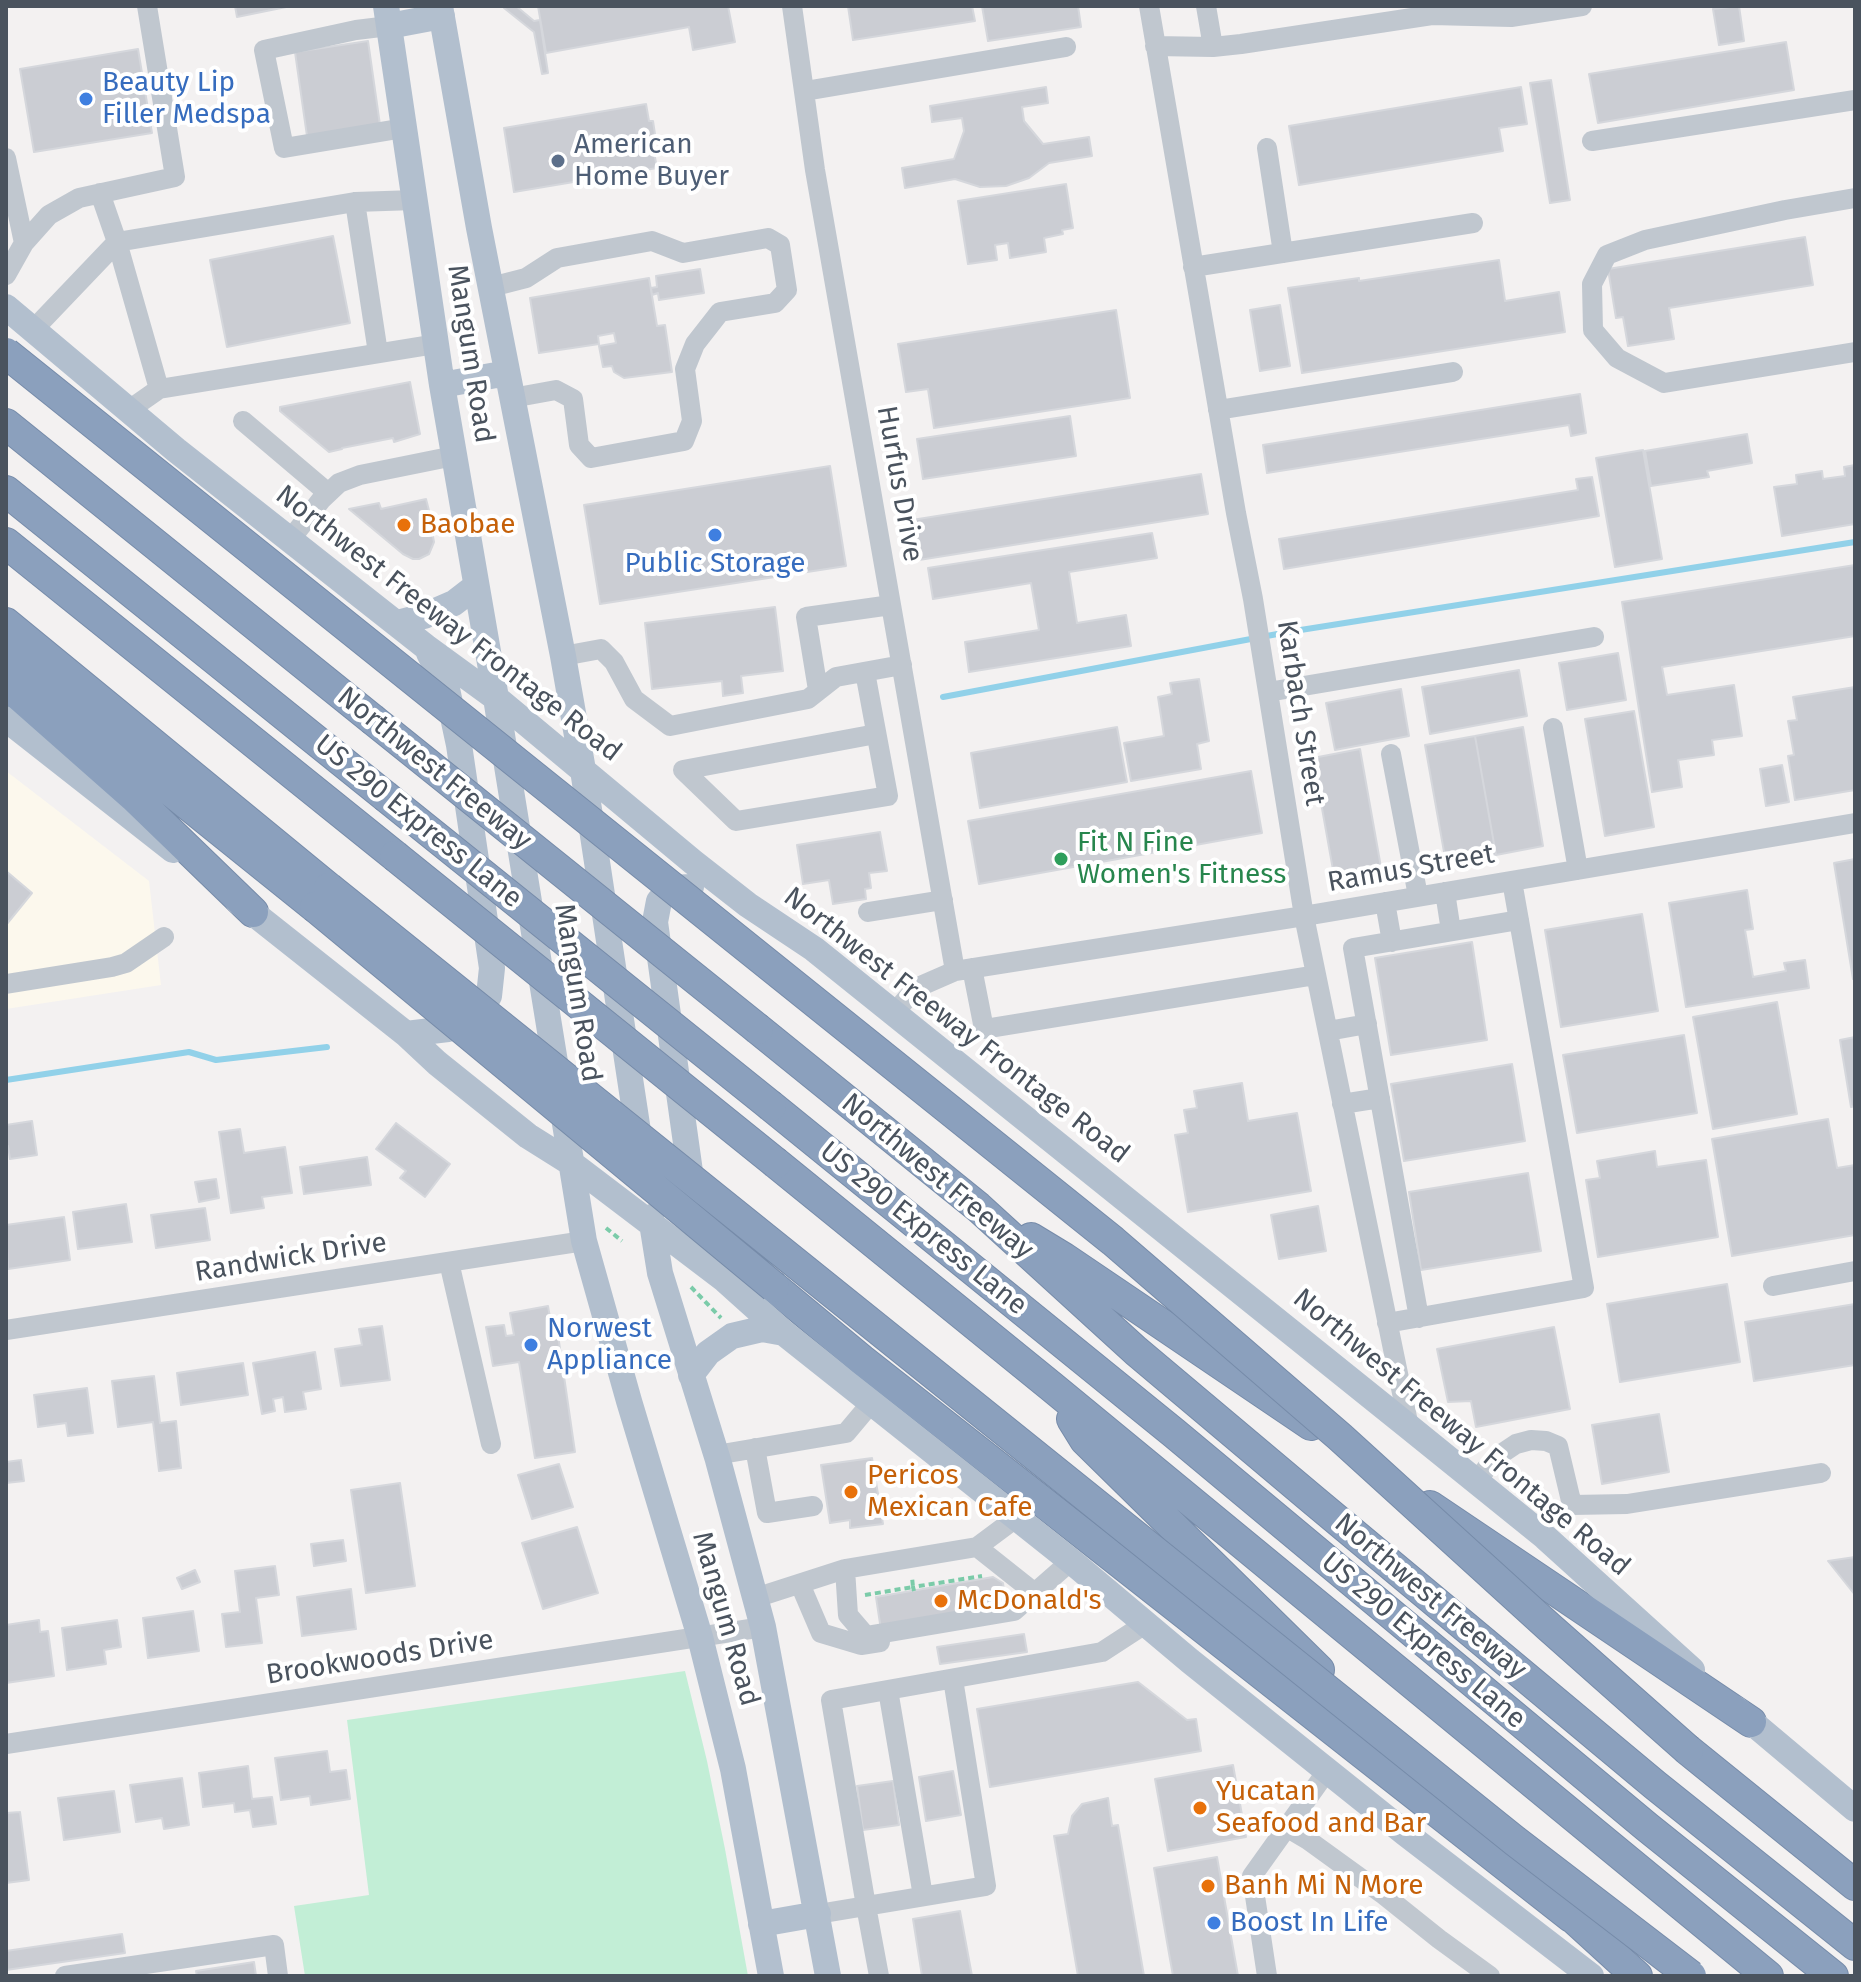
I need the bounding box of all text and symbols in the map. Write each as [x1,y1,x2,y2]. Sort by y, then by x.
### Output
place label: Beauty Lip Filler Medspa [102,66,271,132]
marker: Beauty Lip Filler Medspa [77,90,95,108]
place label: American Home Buyer [574,128,729,194]
marker: American Home Buyer [549,152,567,170]
street label: Mangum Road [439,262,501,446]
street label: Hurfus Drive [869,403,929,565]
street label: Northwest Freeway Frontage Road [268,479,628,769]
place label: Baobae [420,508,515,542]
marker: Baobae [395,516,413,534]
marker: Public Storage [706,526,724,544]
place label: Public Storage [625,547,805,581]
street label: Karbach Street [1269,618,1331,808]
street label: Northwest Freeway [330,680,538,858]
street label: US 290 Express Lane [308,728,528,916]
place label: Fit N Fine Women's Fitness [1077,826,1286,892]
street label: Ramus Street [1325,838,1497,900]
marker: Fit N Fine Women's Fitness [1052,850,1070,868]
street label: Northwest Freeway Frontage Road [776,881,1136,1171]
street label: Mangum Road [546,901,608,1085]
street label: Northwest Freeway [834,1087,1040,1267]
street label: US 290 Express Lane [813,1135,1033,1323]
street label: Randwick Drive [193,1226,389,1290]
street label: Northwest Freeway Frontage Road [1286,1282,1636,1584]
place label: Norwest Appliance [547,1312,672,1378]
marker: Norwest Appliance [522,1336,540,1354]
place label: Pericos Mexican Cafe [867,1459,1032,1525]
marker: Pericos Mexican Cafe [842,1483,860,1501]
street label: Northwest Freeway [1327,1507,1533,1687]
street label: Mangum Road [684,1528,766,1710]
street label: US 290 Express Lane [1314,1546,1532,1736]
place label: McDonald's [957,1584,1102,1618]
marker: McDonald's [932,1592,950,1610]
street label: Brookwoods Drive [264,1623,496,1693]
place label: Yucatan Seafood and Bar [1216,1775,1426,1841]
marker: Yucatan Seafood and Bar [1191,1799,1209,1817]
place label: Banh Mi N More [1224,1869,1423,1903]
marker: Banh Mi N More [1199,1877,1217,1895]
place label: Boost In Life [1230,1906,1389,1940]
marker: Boost In Life [1205,1914,1223,1932]

